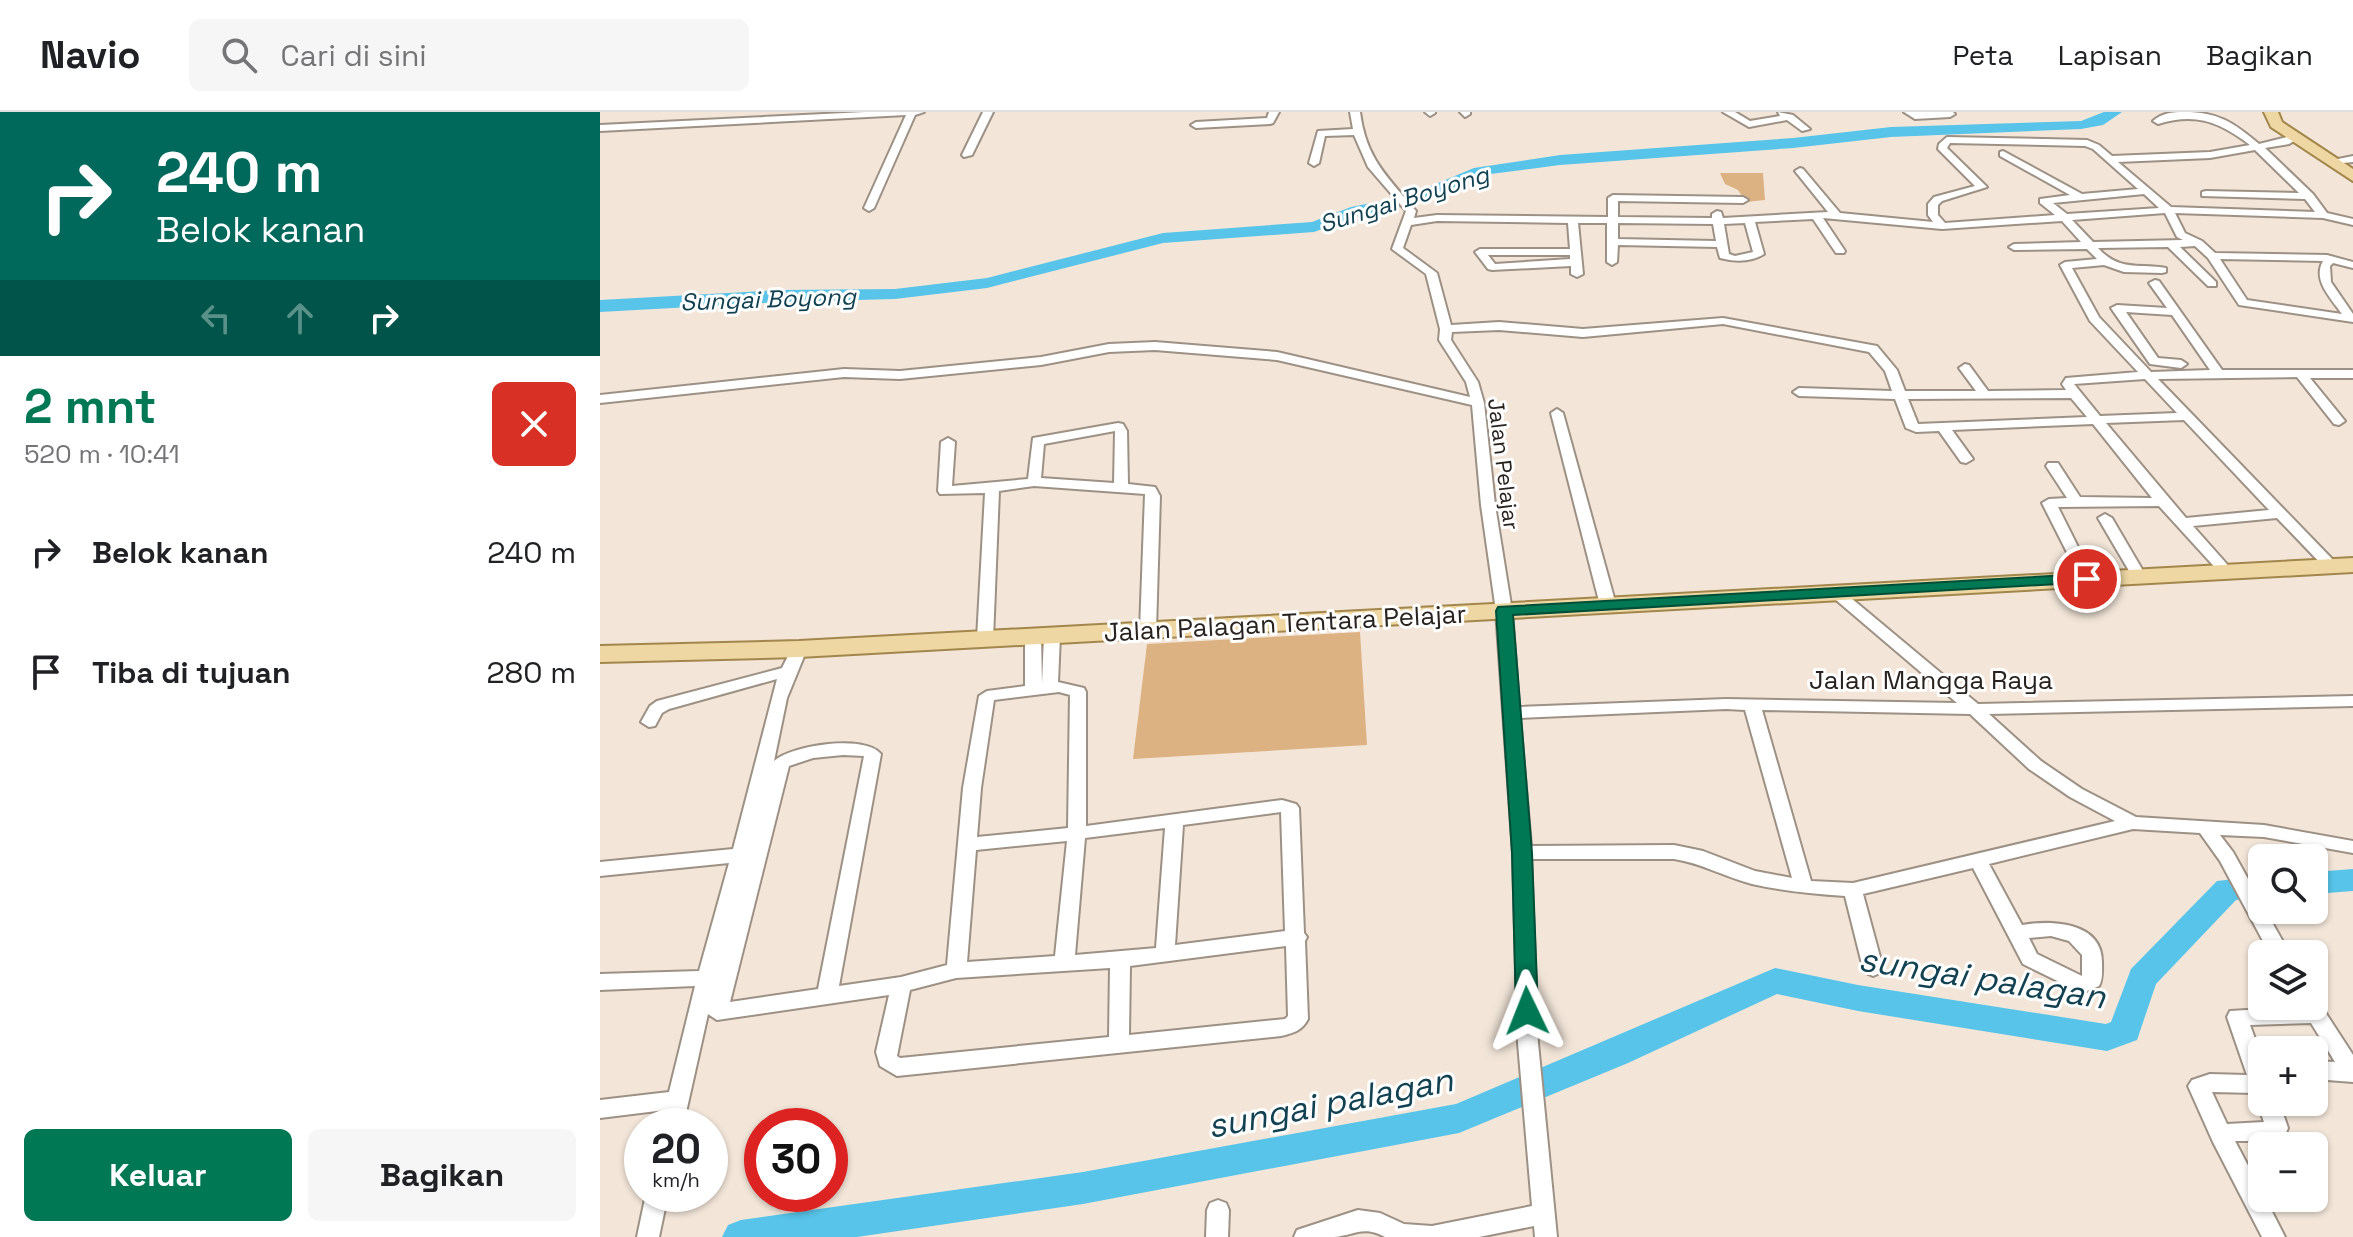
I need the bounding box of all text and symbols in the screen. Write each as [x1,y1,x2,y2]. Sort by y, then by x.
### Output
search box [189,19,749,91]
text: Navio [40,31,141,79]
icon: search [217,33,261,77]
text: Cari di sini [281,36,427,75]
text: Peta [1952,37,2014,73]
text: Lapisan [2058,37,2162,73]
text: Bagikan [2206,37,2313,73]
text: 240 m [156,137,322,208]
icon: right [24,144,128,248]
water label: Sungai Boyong [1315,158,1494,240]
text: Belok kanan [156,207,365,253]
water label: Sungai Boyong [680,280,858,318]
icon: left [194,296,238,340]
icon: ahead [278,296,322,340]
icon: right [362,296,406,340]
text: 2 mnt [24,376,156,437]
button: close [492,382,576,466]
street label: Jalan Pelajar [1482,396,1526,532]
text: 520 m · 10:41 [24,437,180,471]
icon: right [24,530,68,574]
text: Belok kanan [92,533,268,572]
text: 240 m [487,533,576,572]
pin [2053,545,2121,613]
icon: arrive [2065,557,2109,601]
street label: Jalan Palagan Tentara Pelajar [1103,597,1467,649]
icon: arrive [24,650,68,694]
text: Tiba di tujuan [92,653,291,692]
text: 280 m [486,653,576,692]
street label: Jalan Mangga Raya [1809,663,2053,697]
map controls [2248,844,2328,1212]
button: search [2248,844,2328,924]
water label: sungai palagan [1856,937,2110,1019]
button: layers [2248,940,2328,1020]
position arrow [1485,969,1569,1053]
button: + [2248,1036,2328,1116]
water label: sungai palagan [1204,1058,1457,1148]
speed limit sign: 30 [744,1108,848,1212]
text: 20 [651,1124,701,1175]
button: Keluar [24,1129,292,1221]
button: Bagikan [308,1129,576,1221]
button: − [2248,1132,2328,1212]
text: km/h [652,1167,700,1193]

